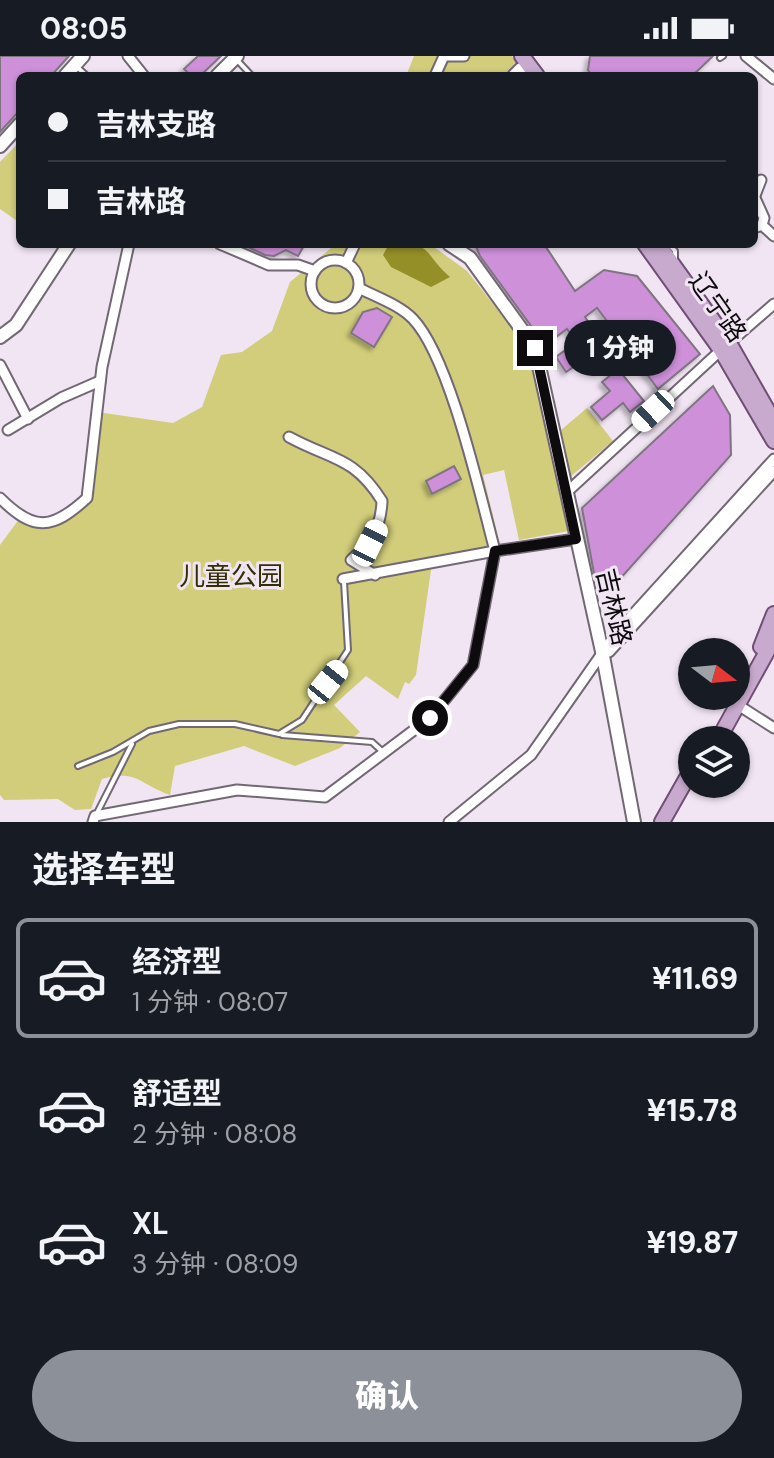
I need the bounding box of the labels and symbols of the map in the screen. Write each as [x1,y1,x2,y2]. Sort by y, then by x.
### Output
street label: 辽宁路 [682,265,754,349]
callout: 1 分钟 [563,320,675,376]
route end [517,330,553,366]
car [627,386,679,436]
car [349,516,391,570]
park label: 儿童公园 [179,559,283,593]
street label: 吉林路 [589,565,639,649]
north arrow [678,638,750,710]
car [304,656,352,708]
route start [412,700,448,736]

